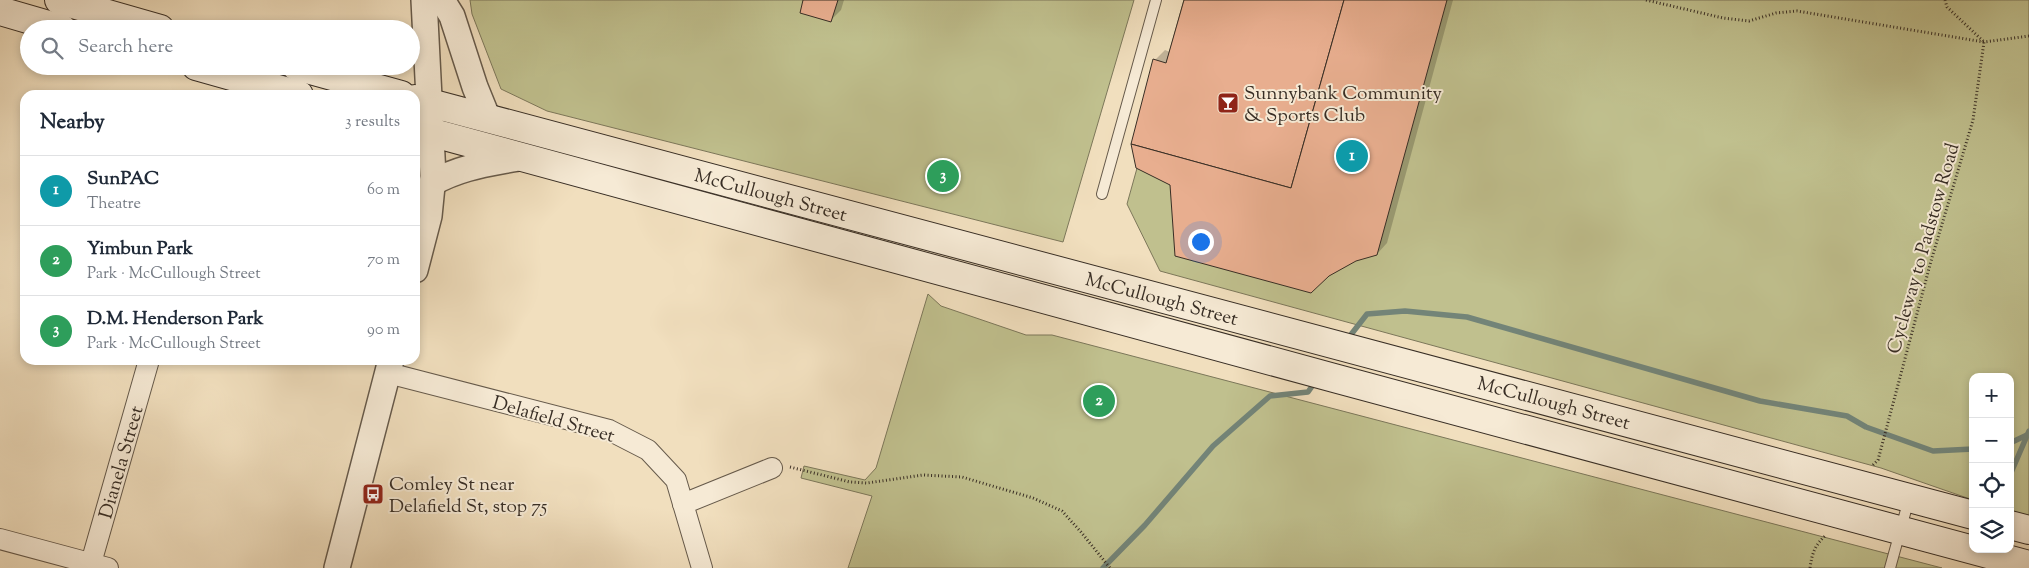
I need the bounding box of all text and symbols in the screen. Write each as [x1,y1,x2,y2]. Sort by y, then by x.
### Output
search box [20,20,420,75]
icon: search [38,34,66,62]
text: Search here [78,34,173,61]
place label: Sunnybank Community & Sports Club [1244,81,1443,130]
bar icon: Sunnybank Community & Sports Club [1216,91,1240,115]
text: Nearby [40,108,105,138]
text: 3 results [345,111,400,134]
pin: 1 [1336,137,1368,175]
street label: Cycleway to Padstow Road [1881,140,1967,357]
pin: 3 [927,157,959,195]
street label: McCullough Street [691,163,850,230]
text: SunPAC [87,166,159,193]
text: 1 [53,179,59,202]
text: 60 m [367,179,400,202]
text: Theatre [87,193,141,216]
your location [1188,229,1214,255]
text: Yimbun Park [87,236,193,263]
text: 2 [52,249,60,272]
text: 70 m [367,249,400,272]
text: Park · McCullough Street [87,263,261,286]
street label: McCullough Street [1082,267,1241,334]
text: D.M. Henderson Park [87,306,264,333]
text: 3 [53,319,59,342]
text: 90 m [367,319,400,342]
text: Park · McCullough Street [87,333,261,356]
street label: McCullough Street [1474,371,1633,438]
map controls [1969,373,2014,553]
button: + [1969,373,2014,418]
pin: 2 [1083,382,1115,420]
street label: Delafield Street [489,390,618,451]
street label: Dianela Street [93,403,152,522]
button: − [1969,418,2014,463]
button: locate [1969,463,2014,508]
place label: Comley St near Delafield St, stop 75 [389,472,548,521]
bus stop icon: Comley St near Delafield St, stop 75 [361,482,385,506]
button: layers [1969,508,2014,553]

